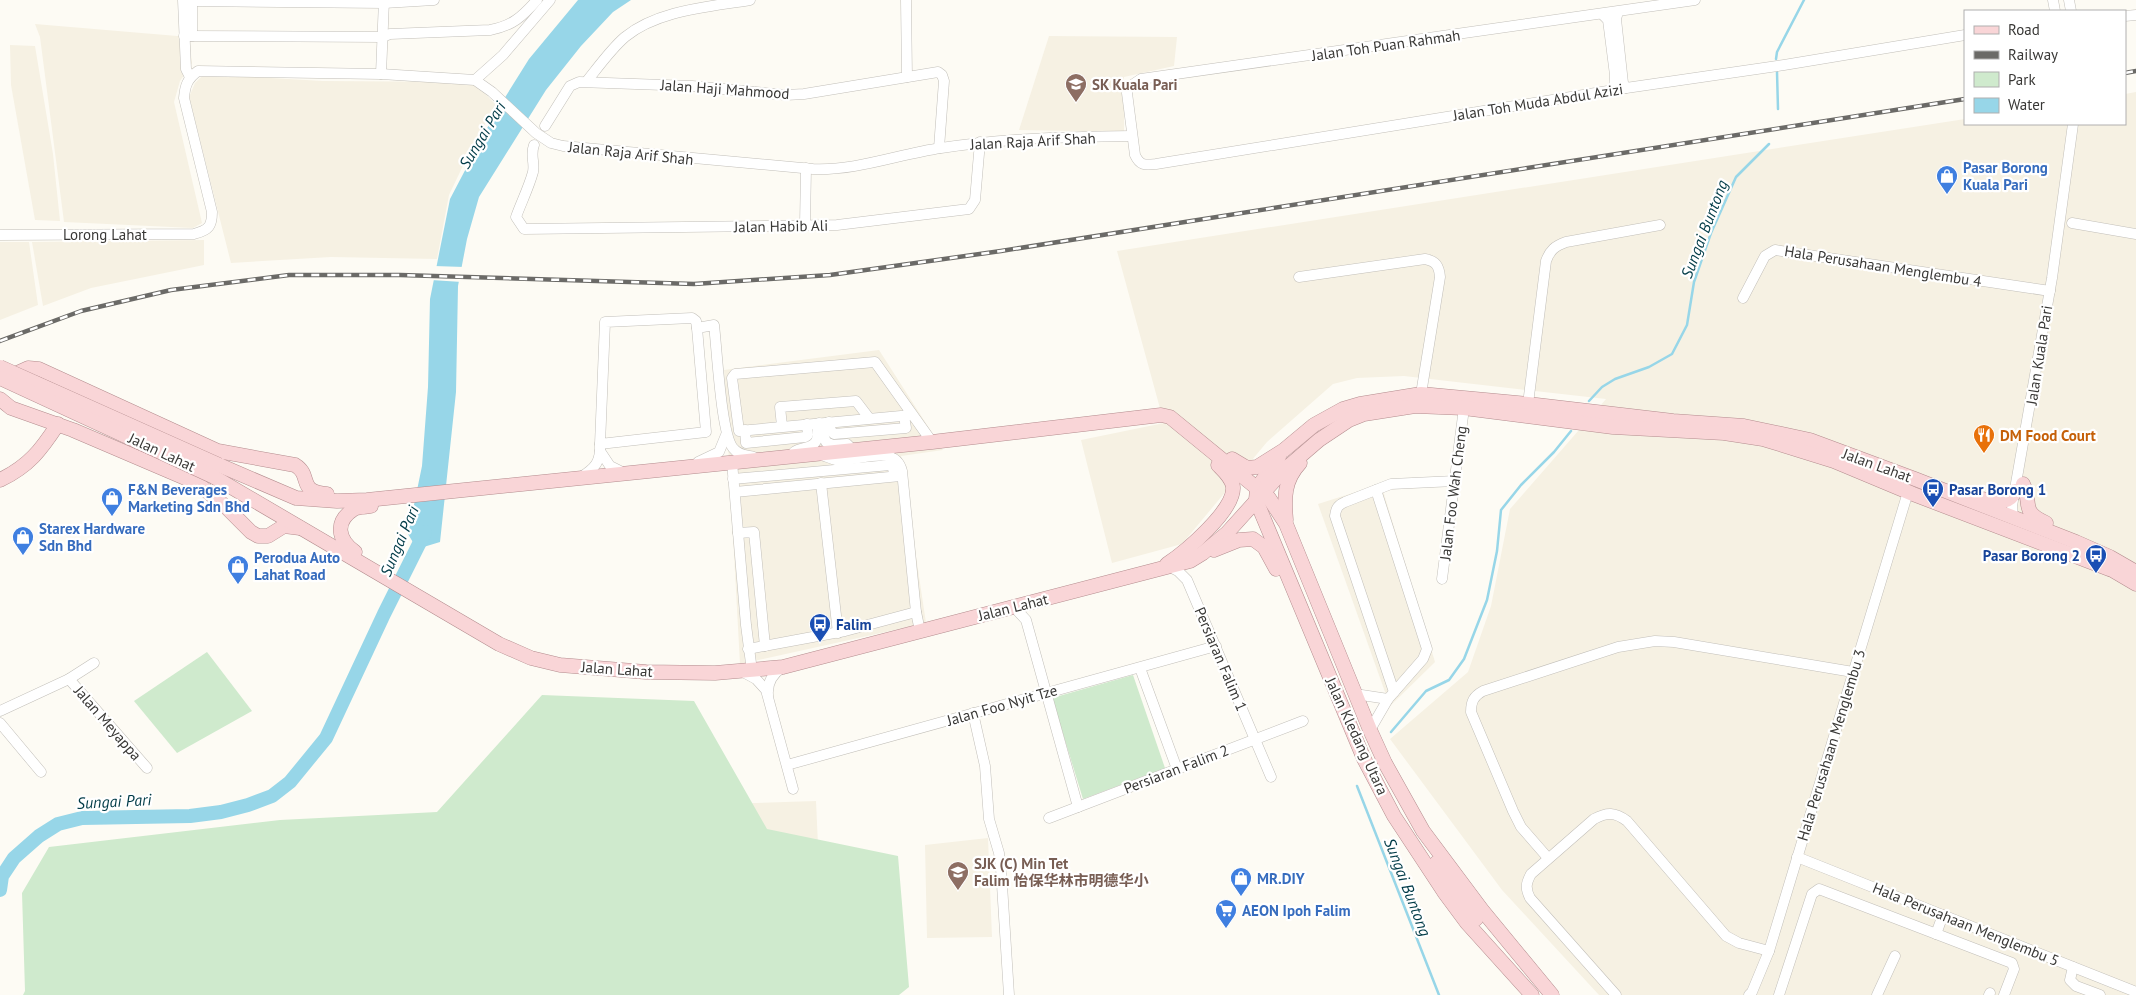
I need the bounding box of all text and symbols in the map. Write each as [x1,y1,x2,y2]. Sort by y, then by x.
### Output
legend [1964,10,2126,125]
text: Road [2008,20,2040,39]
street label: Jalan Toh Puan Rahmah [1309,25,1462,65]
text: Railway [2008,45,2058,64]
text: Park [2008,70,2036,89]
school or university icon: SK Kuala Pari [1064,72,1088,103]
street label: Jalan Haji Mahmood [659,75,790,103]
place label: SK Kuala Pari [1092,75,1178,94]
street label: Jalan Toh Muda Abdul Azizi [1451,79,1624,125]
text: Water [2008,95,2045,114]
water label: Sungai Pari [454,97,510,172]
street label: Jalan Raja Arif Shah [969,128,1096,154]
street label: Jalan Raja Arif Shah [567,137,694,169]
place label: Pasar Borong Kuala Pari [1963,158,2048,194]
shop icon: Pasar Borong Kuala Pari [1935,164,1959,195]
water label: Sungai Buntong [1676,177,1732,281]
street label: Jalan Habib Ali [733,216,828,236]
street label: Lorong Lahat [63,225,147,244]
street label: Hala Perusahaan Menglembu 4 [1783,241,1983,291]
street label: Jalan Kuala Pari [2022,304,2056,407]
restaurant icon: DM Food Court [1972,423,1996,454]
street label: Jalan Foo Wah Cheng [1435,425,1471,562]
place label: DM Food Court [2000,426,2097,445]
street label: Jalan Lahat [125,428,198,476]
street label: Jalan Lahat [1839,444,1914,486]
bus stop icon: Pasar Borong 1 [1921,477,1945,508]
place label: F&N Beverages Marketing Sdn Bhd [128,480,250,516]
place label: Pasar Borong 1 [1949,480,2046,499]
shop icon: F&N Beverages Marketing Sdn Bhd [100,486,124,517]
water label: Sungai Pari [375,502,423,579]
place label: Starex Hardware Sdn Bhd [39,519,145,555]
shop icon: Starex Hardware Sdn Bhd [11,525,35,556]
bus stop icon: Pasar Borong 2 [2084,543,2108,574]
place label: Pasar Borong 2 [1983,546,2080,565]
place label: Perodua Auto Lahat Road [254,548,340,584]
shop icon: Perodua Auto Lahat Road [226,554,250,585]
street label: Jalan Lahat [975,589,1050,625]
street label: Persiaran Falim 1 [1191,604,1251,714]
bus stop icon: Falim [808,612,832,643]
place label: Falim [836,615,872,634]
street label: Hala Perusahaan Menglembu 3 [1793,647,1869,843]
street label: Jalan Lahat [580,657,653,681]
street label: Jalan Kledang Utara [1321,673,1393,798]
street label: Jalan Foo Nyit Tze [944,680,1059,730]
street label: Jalan Meyappa [70,681,146,764]
street label: Persiaran Falim 2 [1121,740,1231,798]
water label: Sungai Pari [76,789,153,813]
water label: Sungai Buntong [1380,835,1436,939]
place label: SJK (C) Min Tet Falim 怡保华林市明德华小 [974,854,1149,890]
school or university icon: SJK (C) Min Tet Falim 怡保华林市明德华小 [946,860,970,891]
shop icon: MR.DIY [1229,866,1253,897]
place label: MR.DIY [1257,869,1305,888]
street label: Hala Perusahaan Menglembu 5 [1870,878,2062,970]
supermarket icon: AEON Ipoh Falim [1214,898,1238,929]
place label: AEON Ipoh Falim [1242,901,1351,920]

